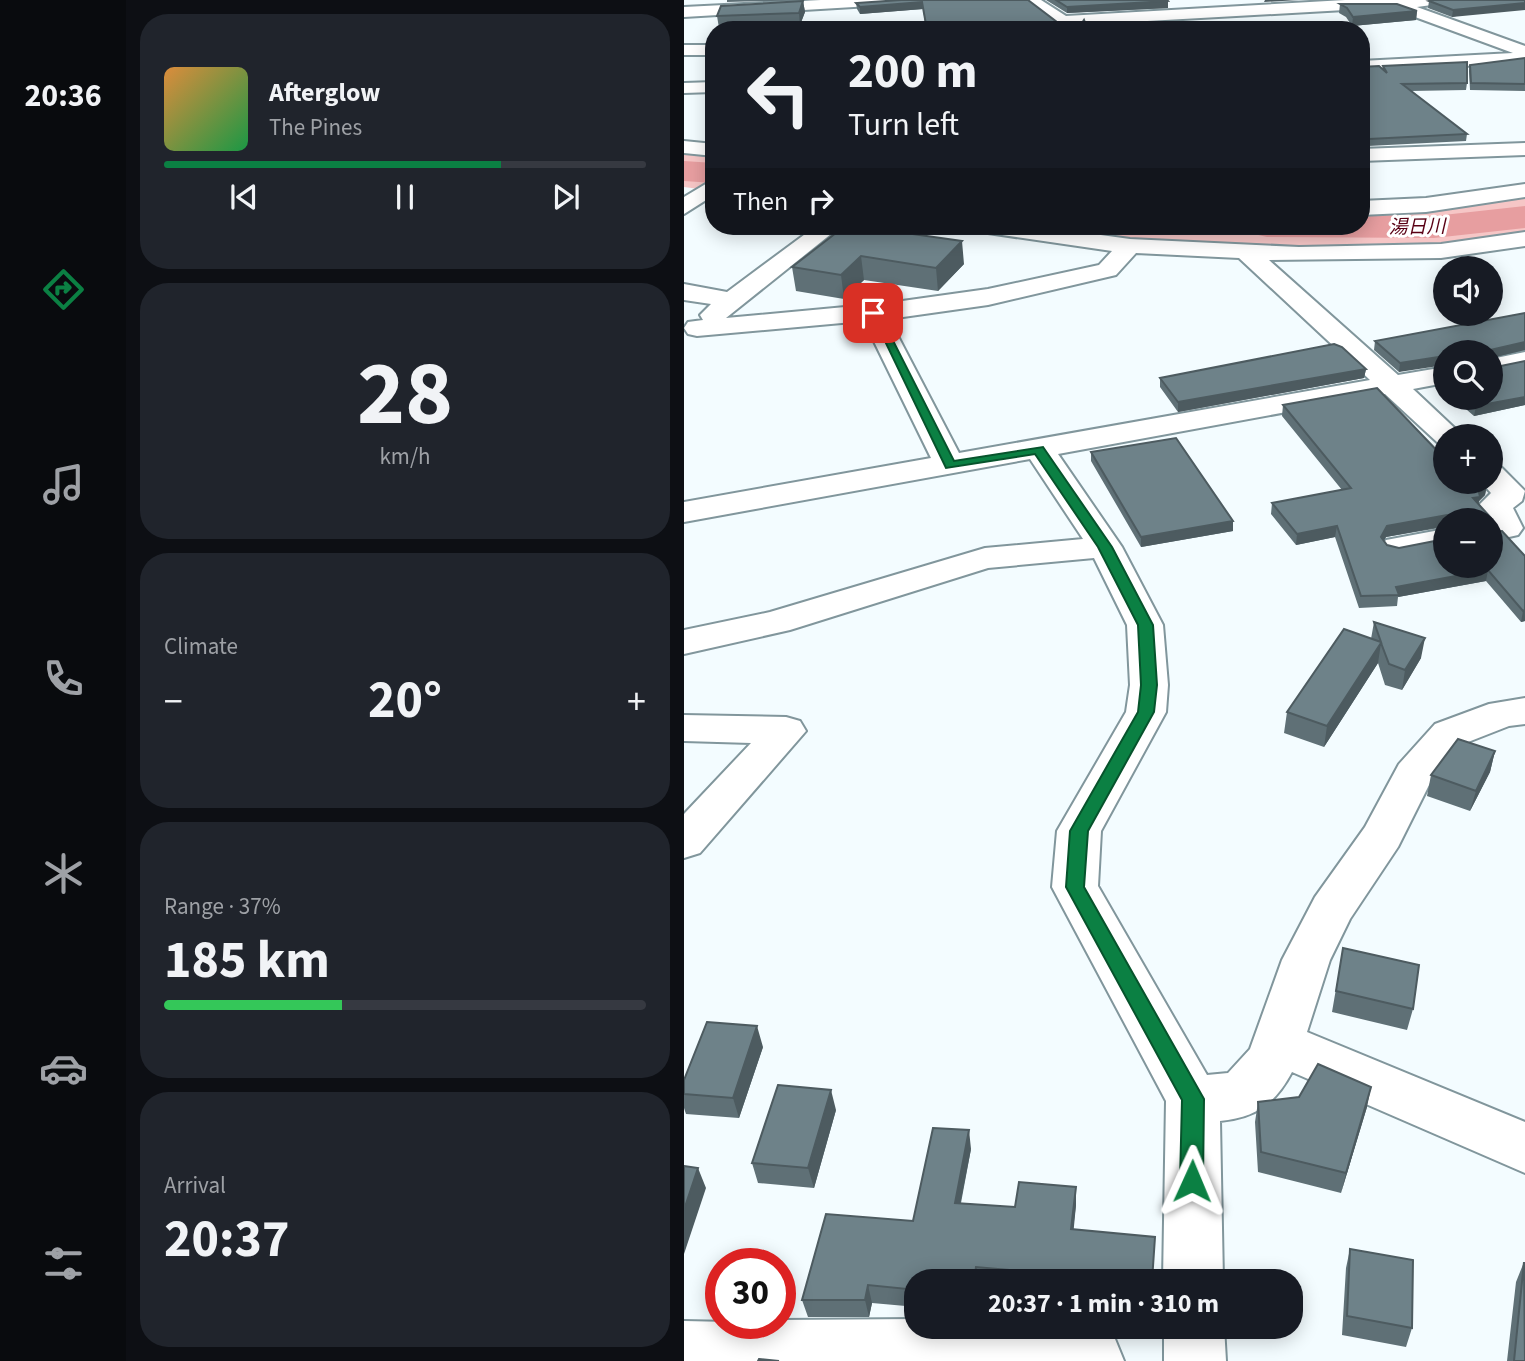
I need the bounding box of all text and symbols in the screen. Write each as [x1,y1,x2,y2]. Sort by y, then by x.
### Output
text: 200 m [848,37,977,107]
icon: left [733,49,824,140]
text: 20:36 [24,73,102,119]
text: Afterglow [269,74,380,111]
text: Turn left [848,102,959,148]
text: The Pines [269,111,362,144]
icon: previous [225,178,263,216]
icon: pause [386,178,424,216]
icon: next [547,178,585,216]
icon: right [802,182,840,220]
text: Then [733,183,788,220]
water label: 湯日川 [1388,213,1448,241]
map controls [1433,256,1503,578]
button: sound [1433,256,1503,326]
icon: directions [39,265,88,314]
pin [843,283,903,343]
icon: arrive [854,294,892,332]
text: 28 [357,330,453,459]
button: search [1433,340,1503,410]
button: + [1433,424,1503,494]
text: km/h [379,440,431,473]
icon: music [39,460,88,509]
button: − [1433,508,1503,578]
text: Climate [164,630,238,663]
icon: phone [39,654,88,703]
text: 20° [368,664,442,738]
text: − [164,675,183,729]
text: + [627,675,646,729]
icon: climate [39,849,88,898]
text: Range · 37% [164,890,281,923]
text: 185 km [164,924,330,998]
icon: car [39,1044,88,1093]
position arrow [1155,1144,1229,1218]
text: Arrival [164,1169,226,1202]
text: 20:37 [164,1203,289,1277]
icon: filters [39,1239,88,1288]
speed limit sign: 30 [705,1248,796,1339]
text: 20:37 · 1 min · 310 m [988,1285,1219,1322]

